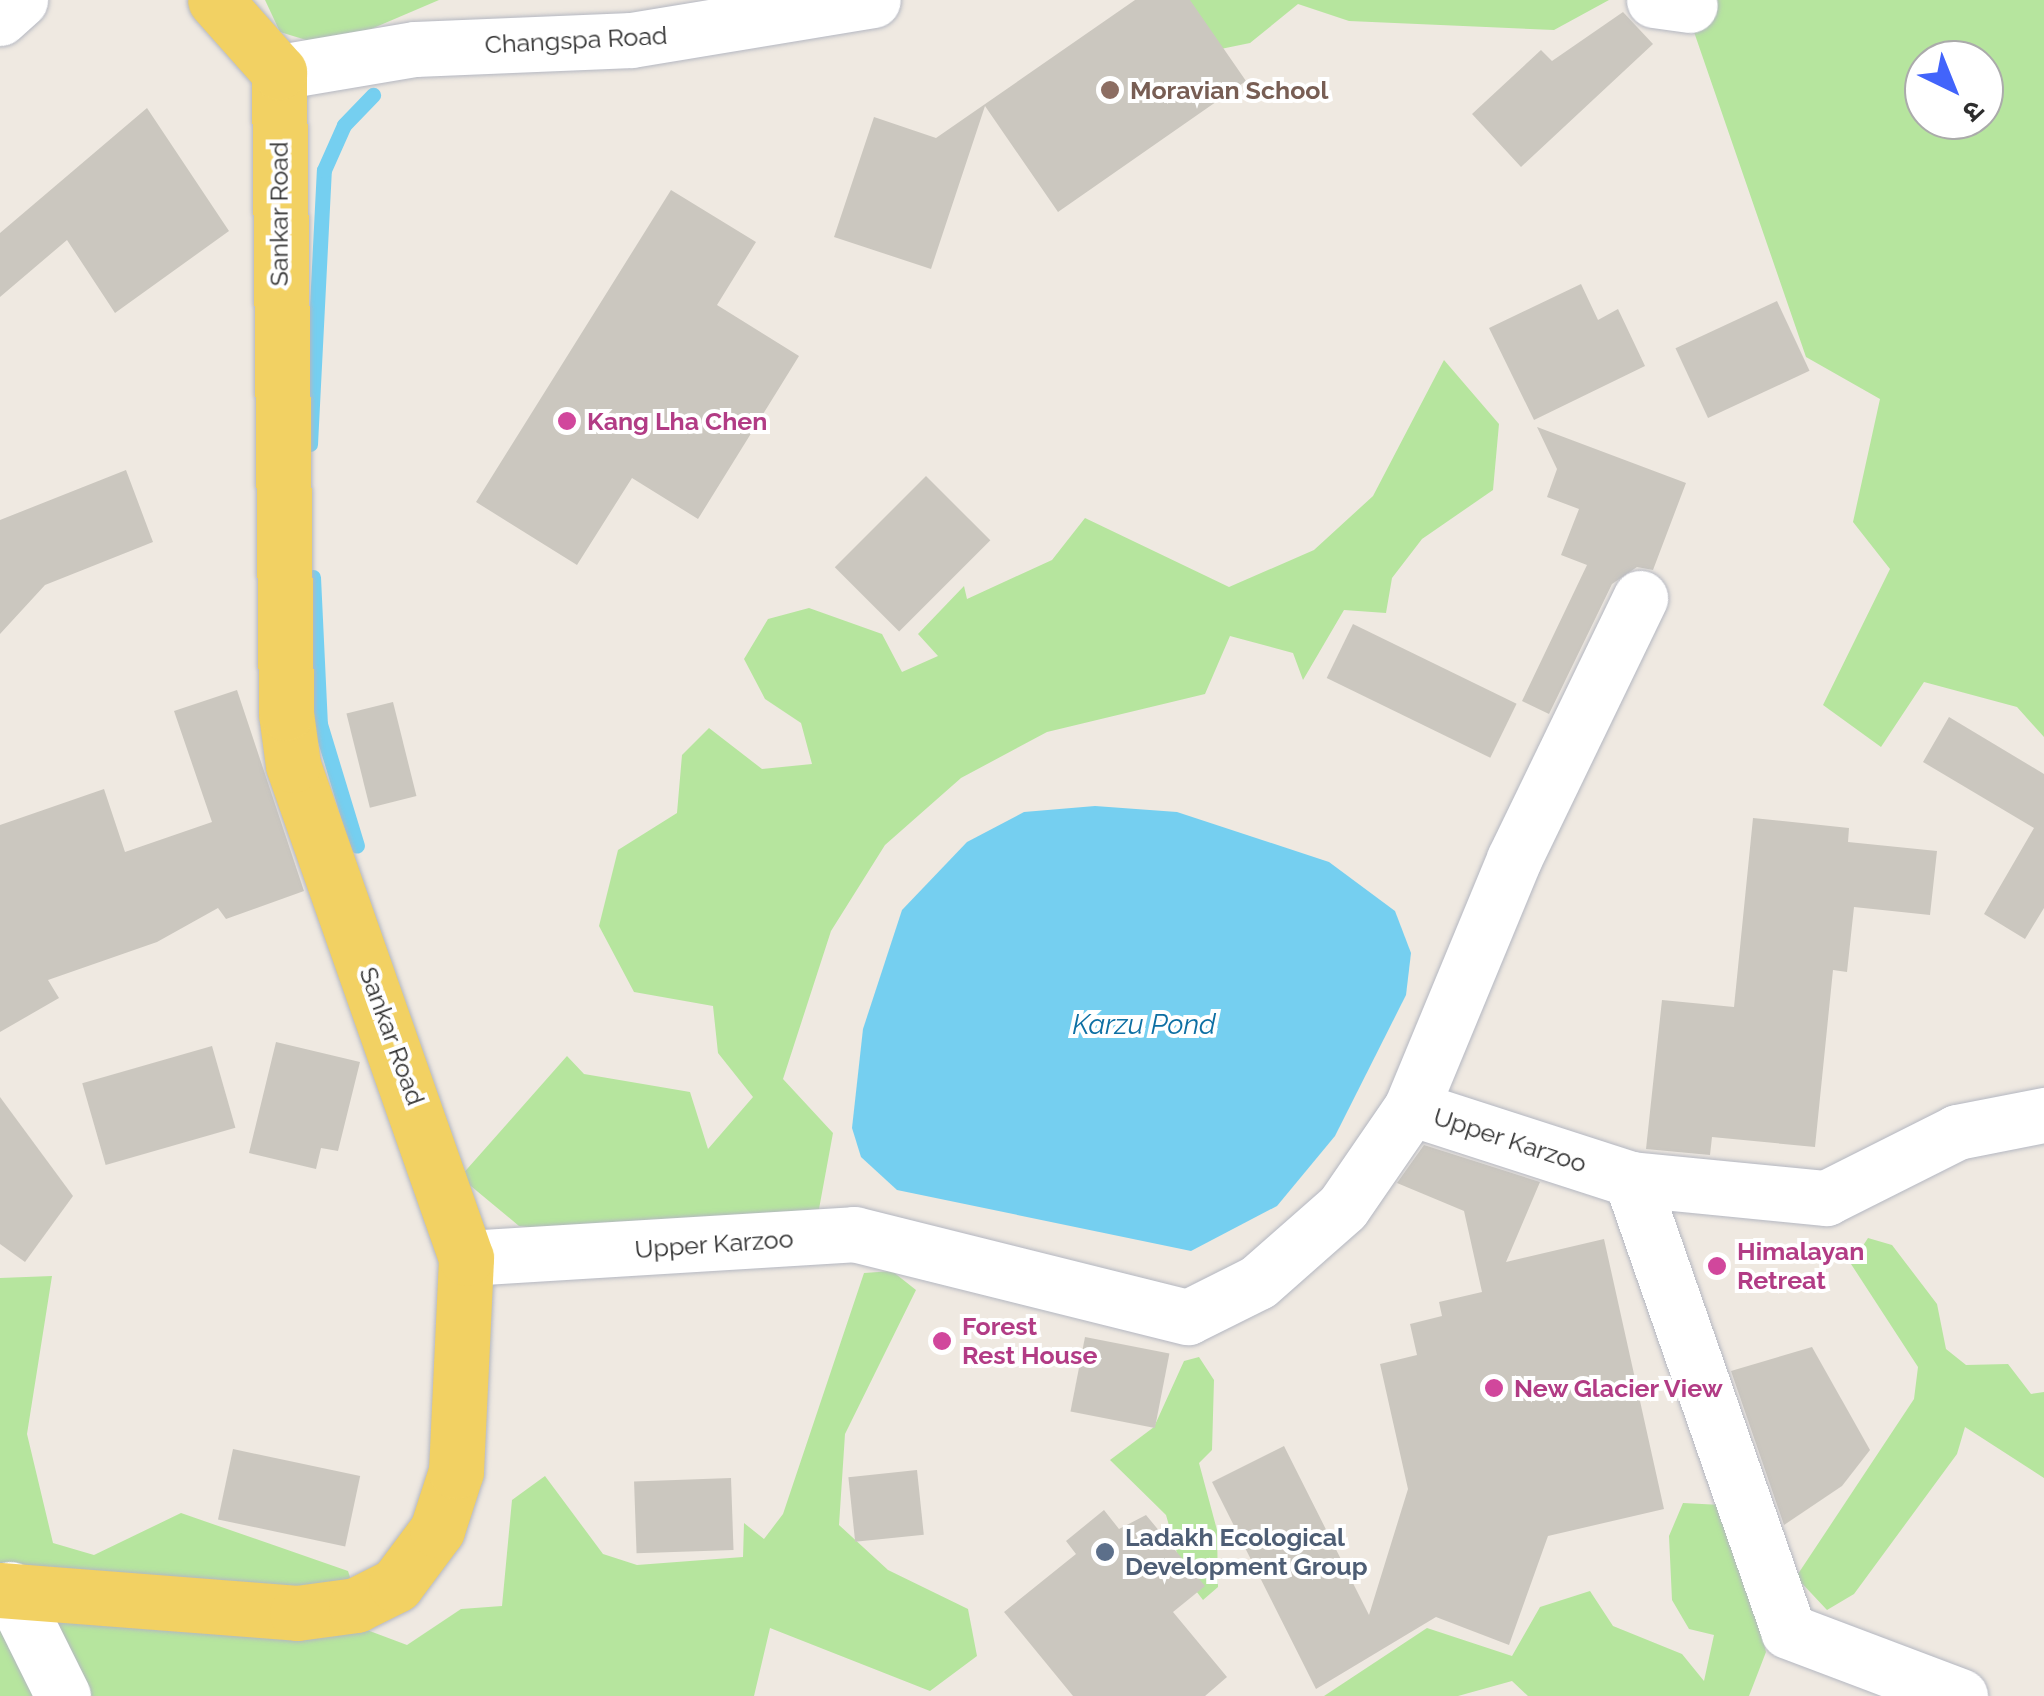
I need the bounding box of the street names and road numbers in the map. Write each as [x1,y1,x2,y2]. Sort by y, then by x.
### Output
street label: Changspa Road [484,20,668,60]
street label: Sankar Road [264,141,294,287]
street label: Sankar Road [353,963,431,1109]
street label: Upper Karzoo [1429,1101,1591,1179]
street label: Upper Karzoo [633,1223,795,1265]

